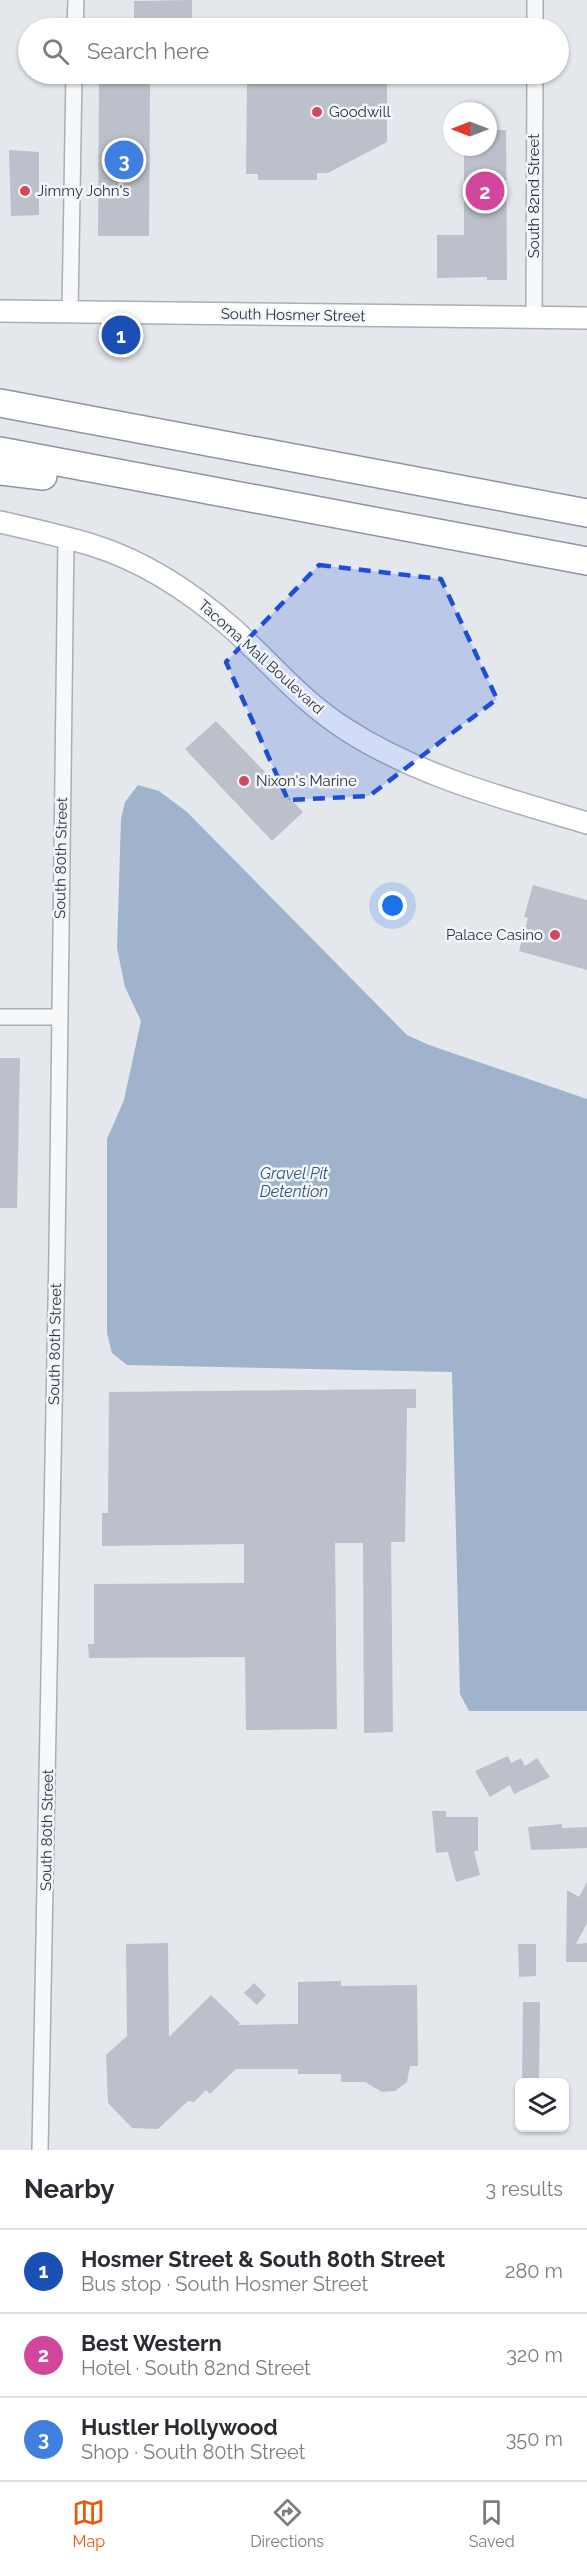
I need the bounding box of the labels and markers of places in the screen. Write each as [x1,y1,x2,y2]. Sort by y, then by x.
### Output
place label: Goodwill [329,103,391,121]
marker: Goodwill [310,105,324,119]
pin: 3 [104,138,144,182]
pin: 2 [466,168,504,213]
place label: Jimmy John's [37,182,129,200]
marker: Jimmy John's [18,184,32,198]
pin: 1 [102,312,140,358]
place label: Nixon's Marine [256,772,357,790]
marker: Nixon's Marine [237,774,251,788]
place label: Palace Casino [446,926,543,944]
marker: Palace Casino [548,928,562,942]

